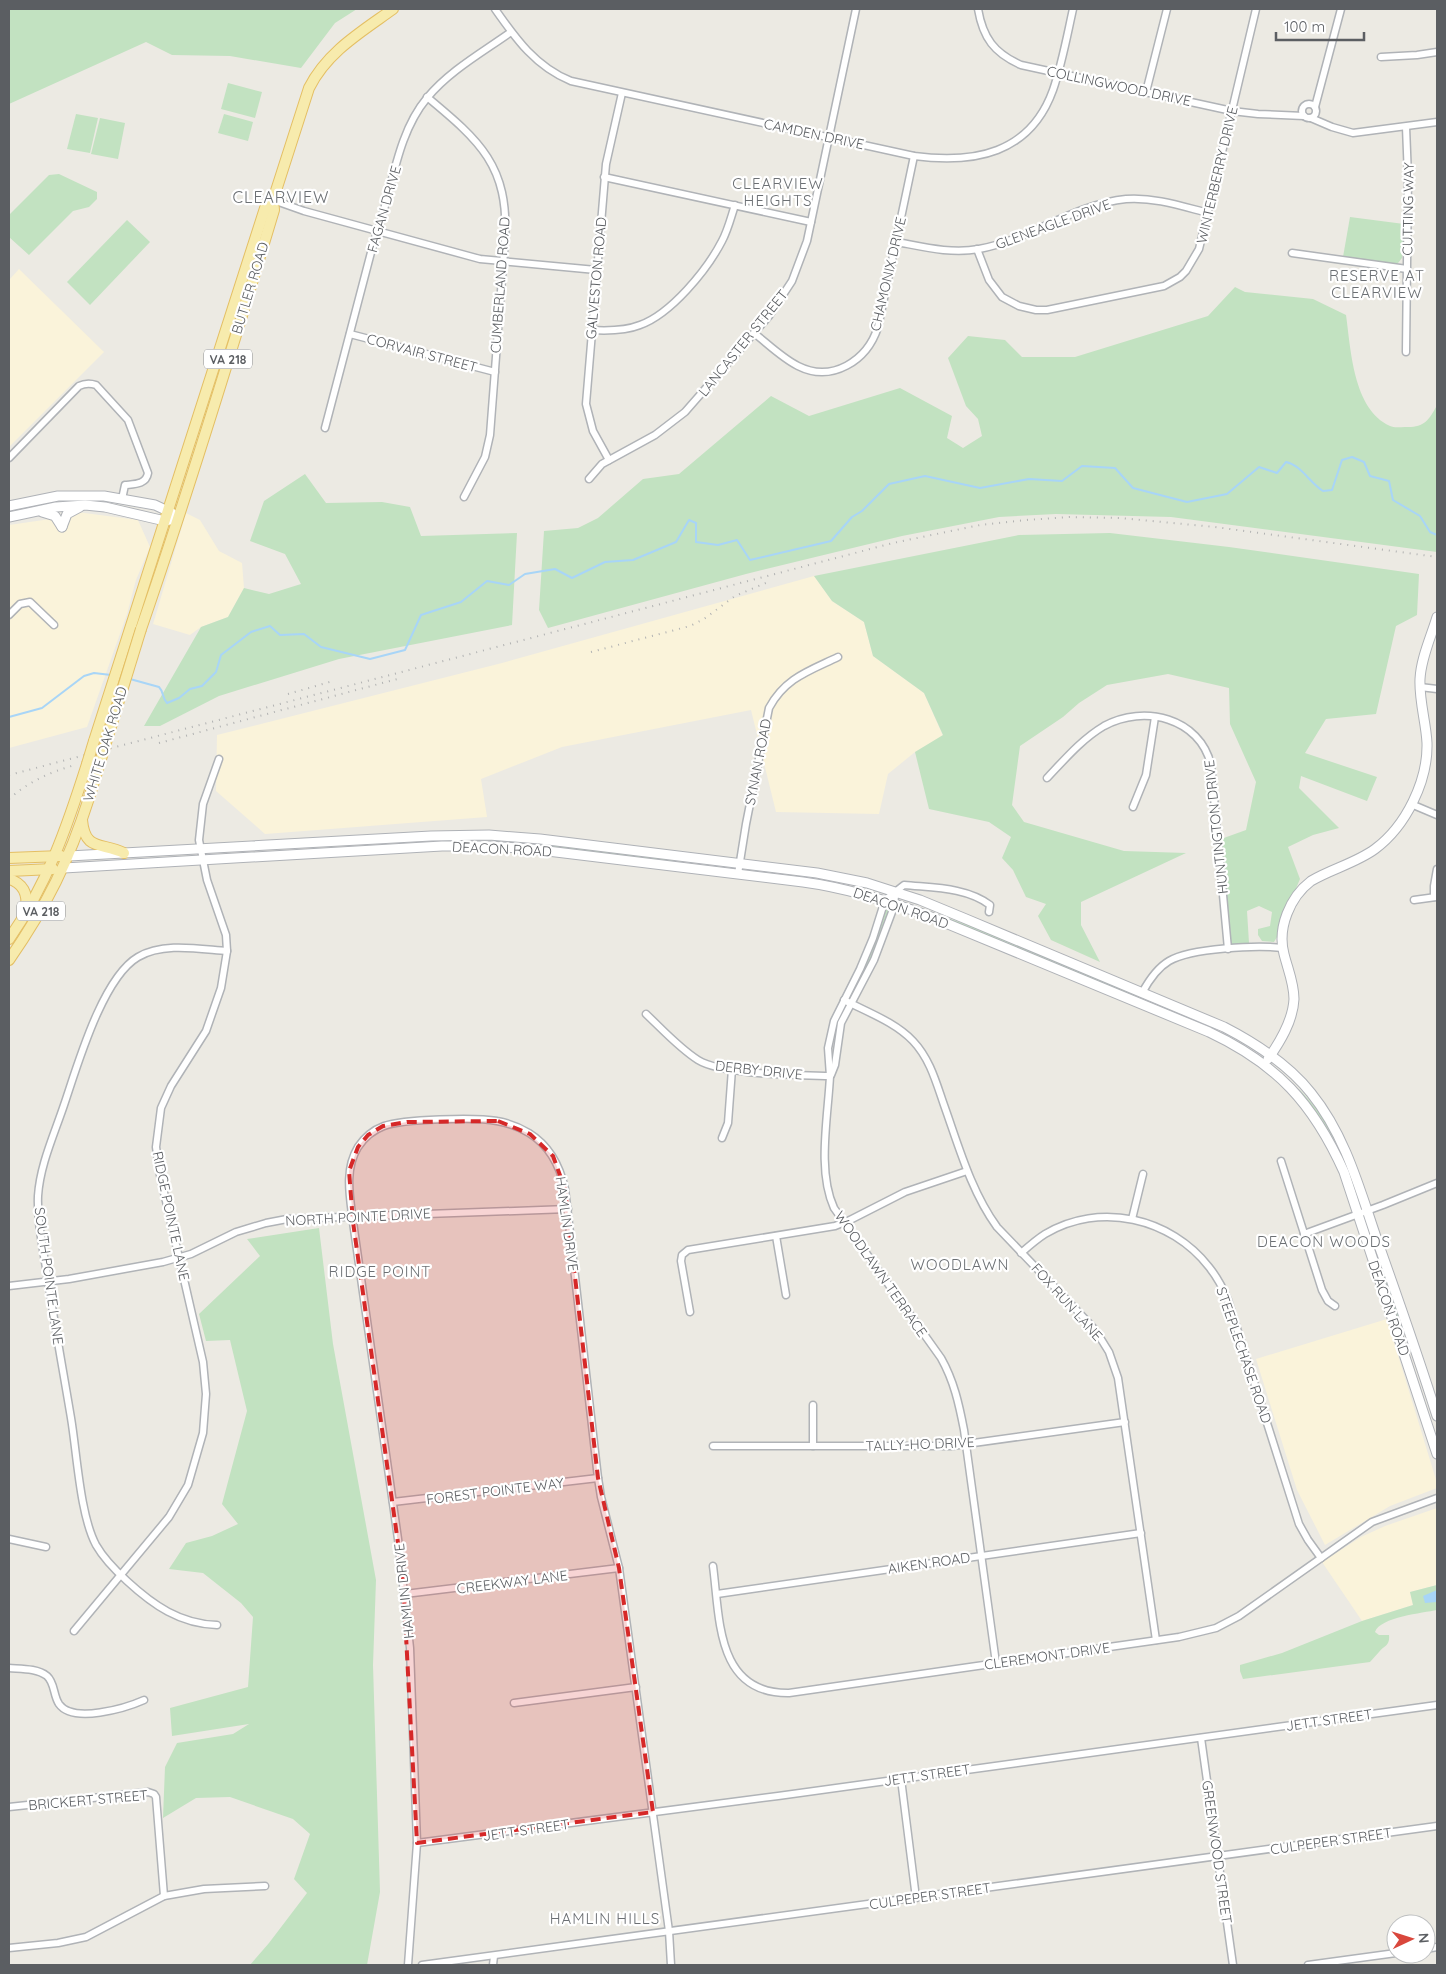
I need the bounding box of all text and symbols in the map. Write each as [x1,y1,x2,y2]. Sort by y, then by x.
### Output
scale bar [1276,10,1364,42]
text: 100 m [1284,17,1325,36]
street label: COLLINGWOOD DRIVE [1045,62,1193,110]
street label: WINTERBERRY DRIVE [1192,105,1242,245]
street label: CAMDEN DRIVE [762,115,866,153]
street label: CUTTING WAY [1398,162,1418,256]
street label: FAGAN DRIVE [363,163,405,254]
district label: CLEARVIEW HEIGHTS [732,174,824,210]
district label: CLEARVIEW [232,187,330,207]
street label: GLENEAGLE DRIVE [993,195,1113,253]
street label: CHAMONIX DRIVE [866,215,910,333]
street label: CUMBERLAND ROAD [486,216,514,354]
street label: GALVESTON ROAD [582,216,610,340]
street label: BUTLER ROAD [227,240,273,336]
district label: RESERVE AT CLEARVIEW [1329,266,1425,302]
street label: LANCASTER STREET [694,286,792,400]
street label: CORVAIR STREET [365,330,479,376]
road number: VA 218 [204,349,252,368]
street label: WHITE OAK ROAD [79,684,131,804]
street label: SYNAN ROAD [741,717,775,807]
street label: HUNTINGTON DRIVE [1200,759,1232,895]
street label: DEACON ROAD [452,837,552,861]
street label: DEACON ROAD [851,883,951,933]
road number: VA 218 [17,901,65,920]
street label: DERBY DRIVE [714,1056,804,1084]
street label: RIDGE POINTE LANE [148,1150,194,1283]
street label: HAMLIN DRIVE [551,1175,583,1273]
street label: NORTH POINTE DRIVE [285,1204,431,1230]
street label: SOUTH POINTE LANE [30,1206,68,1346]
street label: WOODLAWN TERRACE [831,1207,931,1341]
district label: DEACON WOODS [1257,1232,1391,1251]
district label: WOODLAWN [911,1255,1009,1274]
street label: DEACON ROAD [1364,1258,1414,1358]
street label: FOX RUN LANE [1027,1259,1107,1345]
district label: RIDGE POINT [329,1262,431,1281]
street label: STEEPLECHASE ROAD [1212,1285,1276,1425]
street label: TALLY-HO DRIVE [865,1433,975,1455]
street label: FOREST POINTE WAY [425,1474,565,1508]
street label: HAMLIN DRIVE [390,1542,418,1640]
street label: AIKEN ROAD [887,1548,971,1578]
street label: CREEKWAY LANE [455,1566,569,1598]
street label: CLEREMONT DRIVE [983,1638,1111,1674]
street label: JETT STREET [1285,1705,1373,1735]
street label: JETT STREET [883,1760,971,1790]
street label: GREENWOOD STREET [1198,1779,1236,1925]
street label: BRICKERT STREET [27,1786,149,1814]
street label: JETT STREET [482,1815,570,1845]
street label: CULPEPER STREET [1269,1824,1393,1858]
street label: CULPEPER STREET [868,1879,992,1913]
district label: HAMLIN HILLS [550,1909,660,1928]
north arrow [1386,1914,1436,1964]
text: N [1415,1932,1433,1944]

